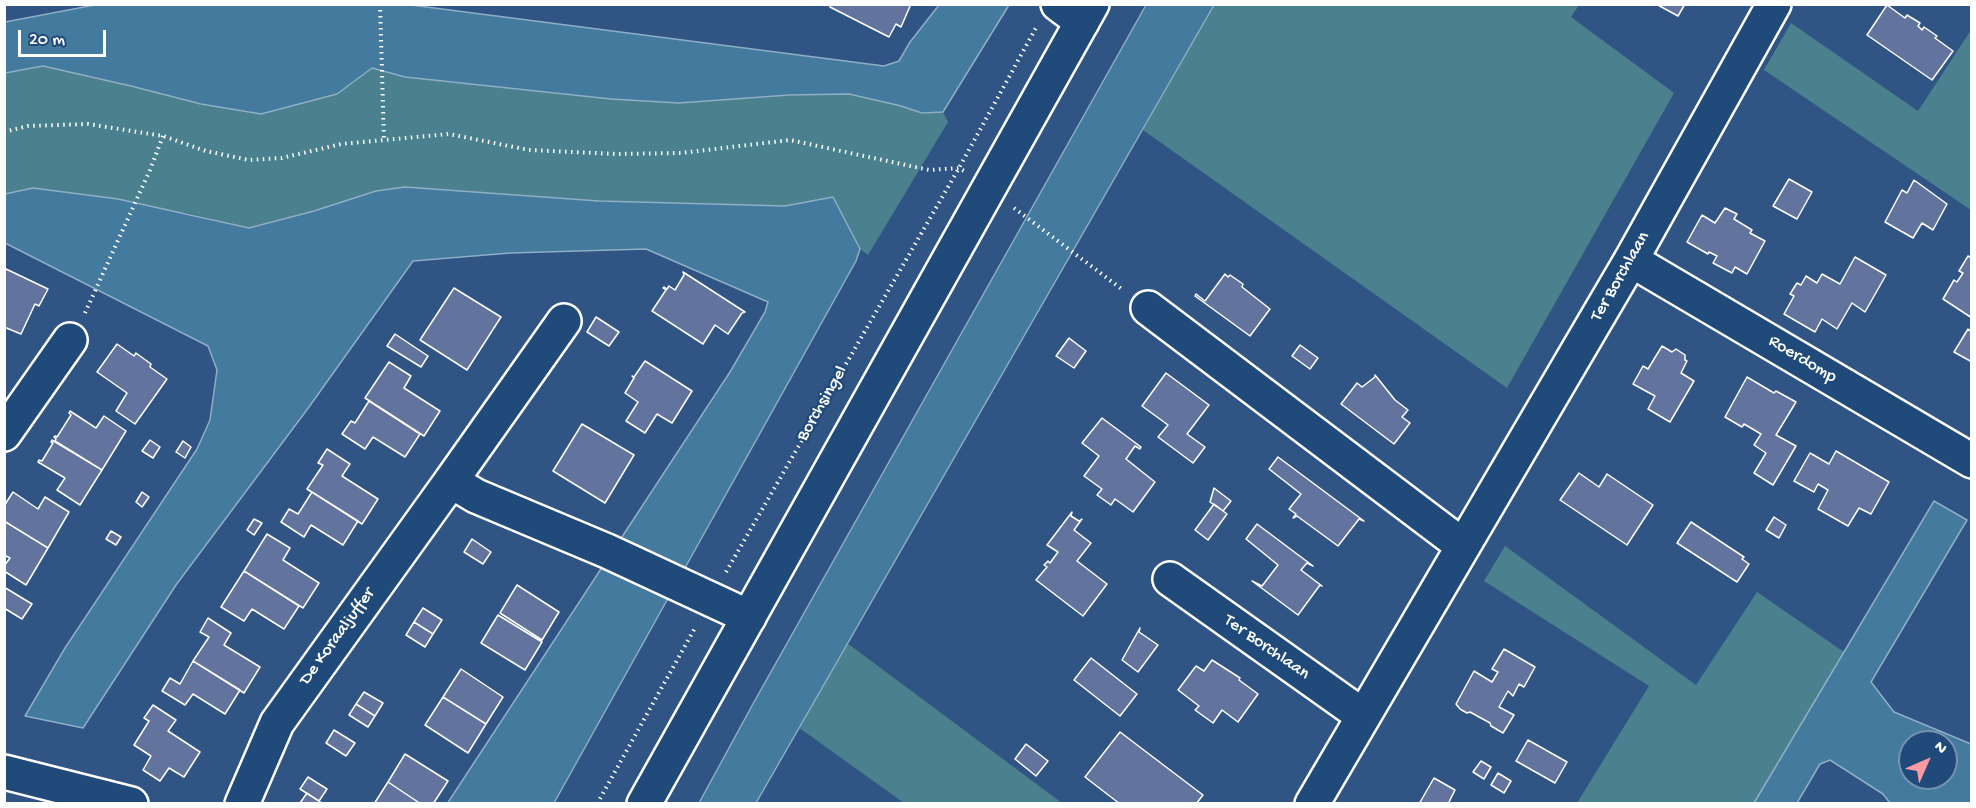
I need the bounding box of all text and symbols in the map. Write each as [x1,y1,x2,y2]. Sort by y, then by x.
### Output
scale bar [21,18,110,56]
text: 20 m [29,30,65,51]
street label: Ter Borchlaan [1587,228,1655,326]
street label: Roerdomp [1764,331,1840,389]
street label: Borchsingel [793,363,853,445]
street label: De Koraaljuffer [295,584,381,690]
street label: Ter Borchlaan [1219,610,1313,686]
north arrow [1898,730,1958,790]
text: N [1929,738,1950,759]

